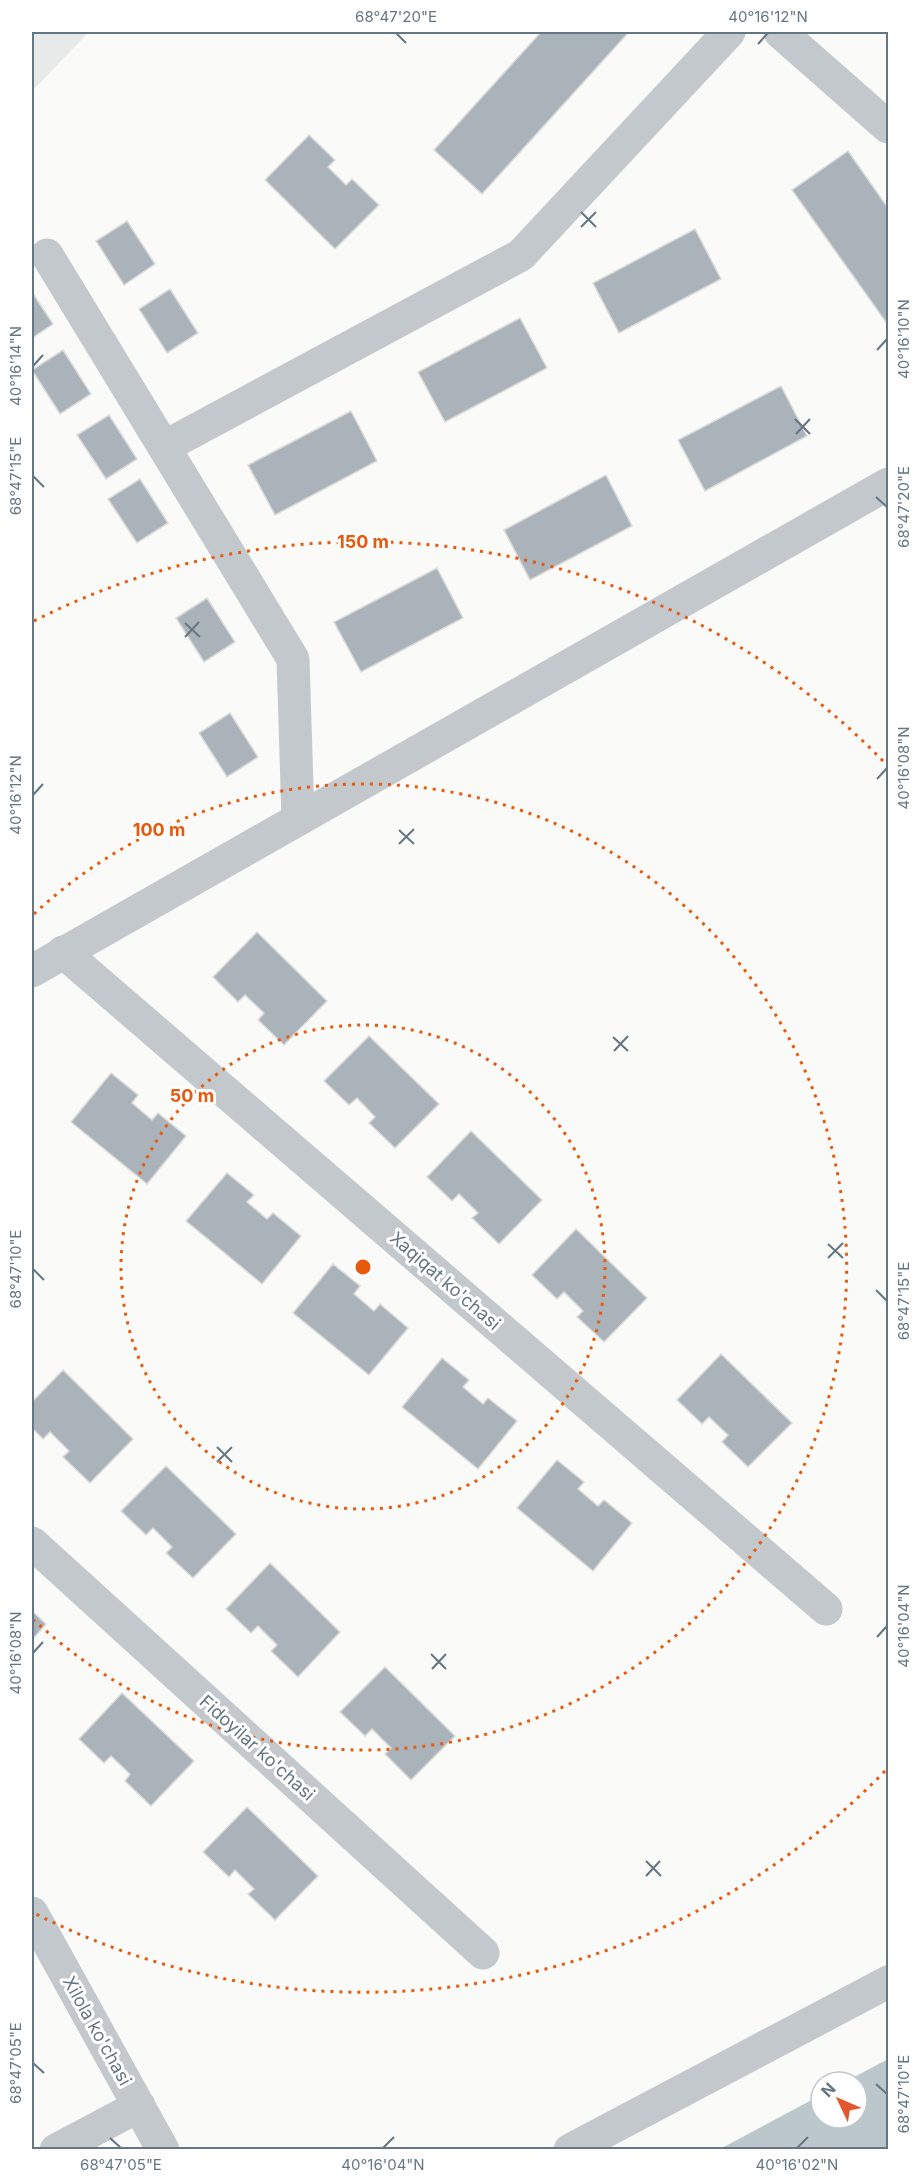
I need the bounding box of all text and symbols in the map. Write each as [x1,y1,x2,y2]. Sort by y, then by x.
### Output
text: 68°47'20"E [355,7,437,26]
text: 40°16'12"N [728,7,808,26]
text: 40°16'10"N [894,299,913,379]
text: 40°16'14"N [6,326,25,406]
text: 68°47'15"E [6,437,25,515]
text: 68°47'20"E [894,466,913,548]
text: 150 m [337,531,389,552]
text: 40°16'08"N [894,727,913,809]
text: 40°16'12"N [6,755,25,835]
text: 100 m [133,819,185,840]
text: 50 m [170,1085,214,1106]
street label: Xaqiqat ko'chasi [386,1227,505,1334]
text: 68°47'10"E [6,1230,25,1308]
centre of rings [353,1257,373,1277]
text: 68°47'15"E [894,1262,913,1340]
text: 40°16'04"N [894,1584,913,1668]
text: 40°16'08"N [6,1612,25,1694]
street label: Fidoyilar ko'chasi [196,1691,319,1805]
street label: Xilola ko'chasi [59,1973,136,2089]
text: 68°47'05"E [6,2022,25,2104]
text: 68°47'10"E [894,2055,913,2133]
north arrow [809,2070,869,2130]
text: N [817,2078,840,2101]
text: 68°47'05"E [80,2155,162,2174]
text: 40°16'04"N [341,2155,425,2174]
text: 40°16'02"N [756,2155,838,2174]

